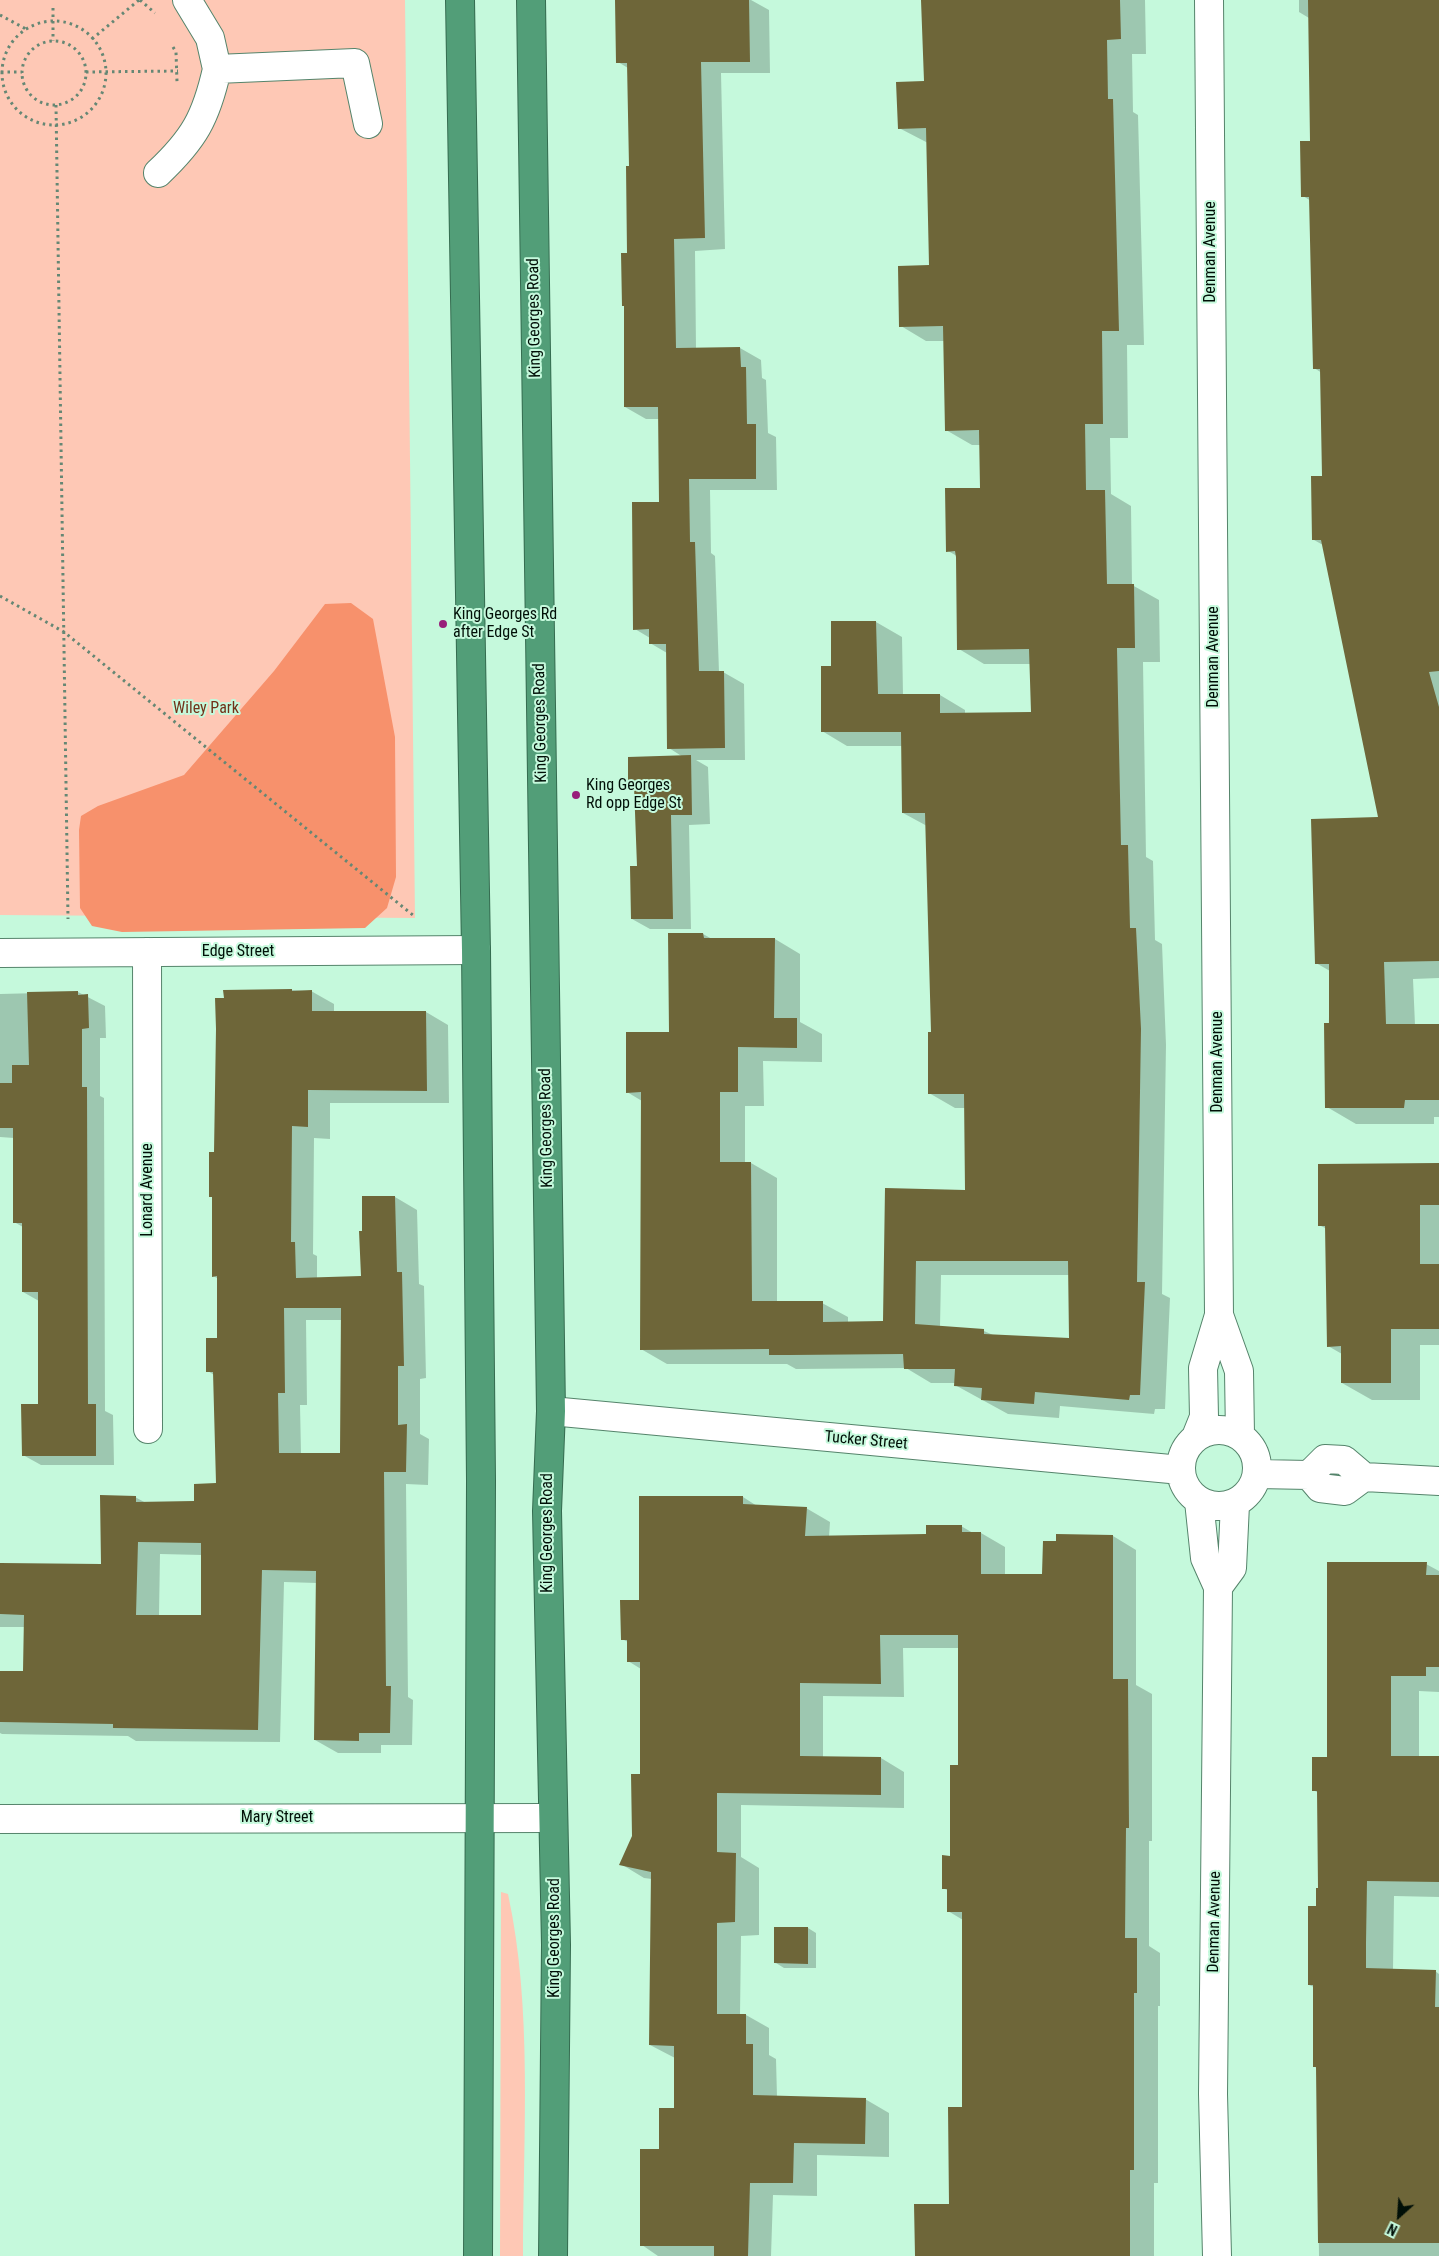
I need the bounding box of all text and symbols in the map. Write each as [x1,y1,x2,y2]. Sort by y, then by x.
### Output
street label: Denman Avenue [1201,201,1221,303]
street label: King Georges Road [524,258,546,378]
place label: King Georges Rd after Edge St [453,605,557,643]
street label: Denman Avenue [1204,606,1224,708]
marker: King Georges Rd after Edge St [437,618,449,630]
street label: King Georges Road [530,663,552,783]
park label: Wiley Park [173,699,239,719]
place label: King Georges Rd opp Edge St [586,776,681,814]
marker: King Georges Rd opp Edge St [570,789,582,801]
street label: Edge Street [202,942,274,962]
street label: Denman Avenue [1208,1011,1228,1113]
street label: King Georges Road [536,1068,558,1188]
street label: Lonard Avenue [138,1143,158,1237]
street label: Tucker Street [824,1428,908,1454]
street label: King Georges Road [538,1473,558,1593]
street label: Mary Street [241,1808,313,1828]
street label: Denman Avenue [1205,1871,1225,1973]
street label: King Georges Road [545,1878,565,1998]
north arrow [1374,2191,1424,2241]
text: N [1385,2220,1400,2239]

